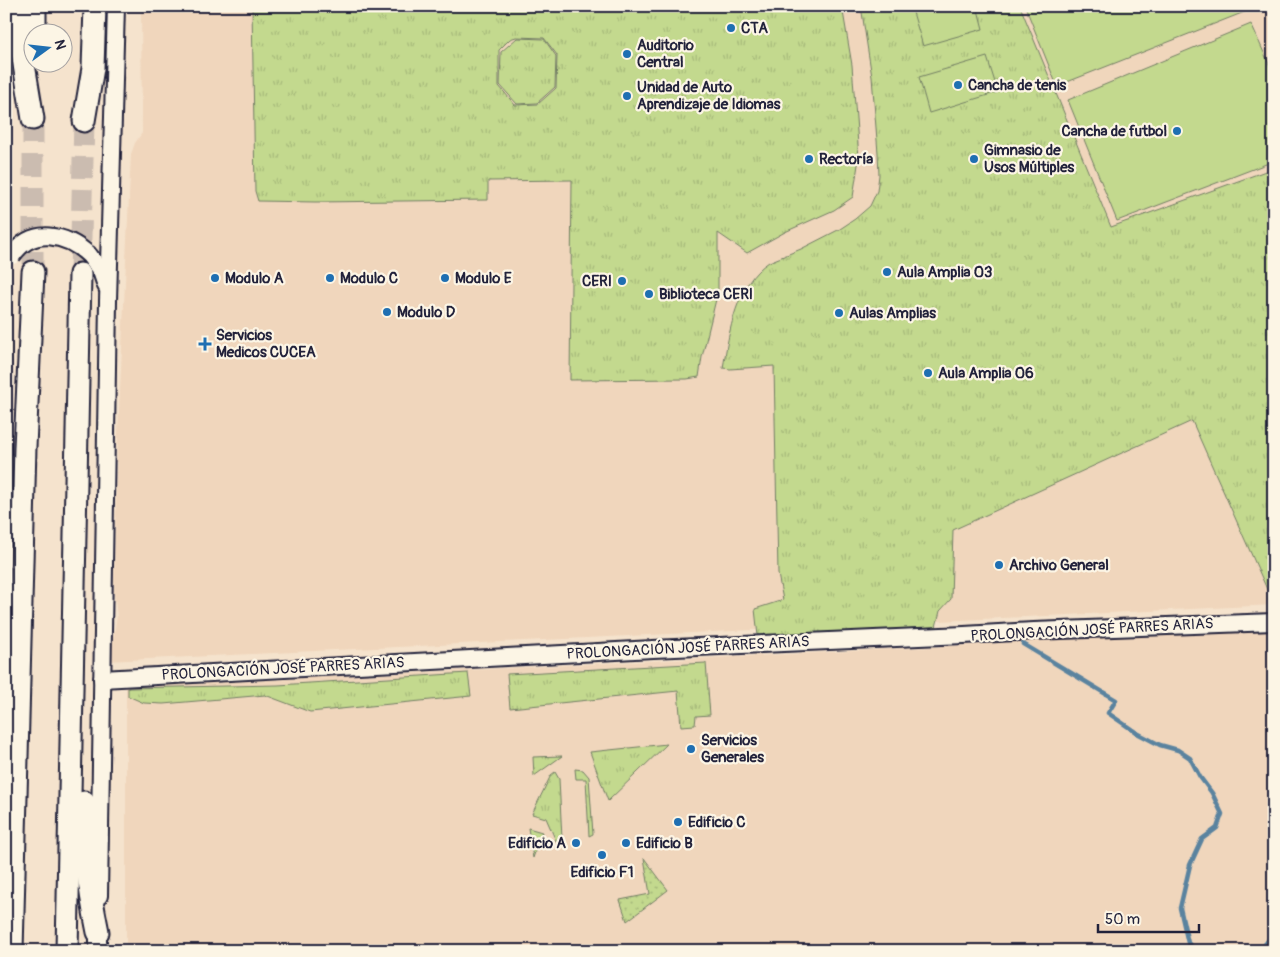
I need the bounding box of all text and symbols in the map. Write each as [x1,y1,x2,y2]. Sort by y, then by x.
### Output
place label: CTA [741,19,768,38]
north arrow [22,22,72,72]
marker: CTA [725,22,737,34]
place label: Auditorio Central [637,36,694,72]
text: N [51,38,70,52]
marker: Auditorio Central [621,48,633,60]
place label: Cancha de tenis [968,76,1067,95]
place label: Unidad de Auto Aprendizaje de Idiomas [637,78,781,114]
marker: Cancha de tenis [952,79,964,91]
marker: Unidad de Auto Aprendizaje de Idiomas [621,90,633,102]
place label: Cancha de futbol [1062,122,1167,141]
marker: Cancha de futbol [1171,125,1183,137]
place label: Gimnasio de Usos Múltiples [984,141,1075,177]
place label: Rectoría [819,150,873,169]
marker: Rectoría [803,153,815,165]
marker: Gimnasio de Usos Múltiples [968,153,980,165]
place label: Aula Amplia 03 [897,263,992,282]
marker: Aula Amplia 03 [881,266,893,278]
place label: Modulo A [225,269,284,288]
place label: Modulo C [340,269,398,288]
place label: Modulo E [455,269,512,288]
marker: Modulo A [209,272,221,284]
marker: Modulo C [324,272,336,284]
marker: Modulo E [439,272,451,284]
place label: CERI [582,272,612,291]
marker: CERI [616,275,628,287]
place label: Biblioteca CERI [659,285,753,304]
marker: Biblioteca CERI [643,288,655,300]
place label: Modulo D [397,303,456,322]
place label: Aulas Amplias [849,304,936,323]
marker: Modulo D [381,306,393,318]
marker: Aulas Amplias [833,307,845,319]
place label: Servicios Medicos CUCEA [216,326,316,362]
marker: Servicios Medicos CUCEA [198,337,212,351]
place label: Aula Amplia 06 [938,364,1034,383]
marker: Aula Amplia 06 [922,367,934,379]
place label: Archivo General [1009,556,1109,575]
marker: Archivo General [993,559,1005,571]
street label: PROLONGACIÓN JOSÉ PARRES ARIAS [970,614,1214,646]
street label: PROLONGACIÓN JOSÉ PARRES ARIAS [566,632,810,664]
street label: PROLONGACIÓN JOSÉ PARRES ARIAS [161,653,405,685]
place label: Servicios Generales [701,731,764,767]
marker: Servicios Generales [685,743,697,755]
place label: Edificio C [688,813,745,832]
marker: Edificio C [672,816,684,828]
place label: Edificio A [508,834,566,853]
place label: Edificio B [636,834,693,853]
marker: Edificio A [570,837,582,849]
marker: Edificio B [620,837,632,849]
marker: Edificio F1 [596,849,608,861]
place label: Edificio F1 [570,863,634,882]
scale bar [1098,902,1199,934]
text: 50 m [1105,910,1140,929]

